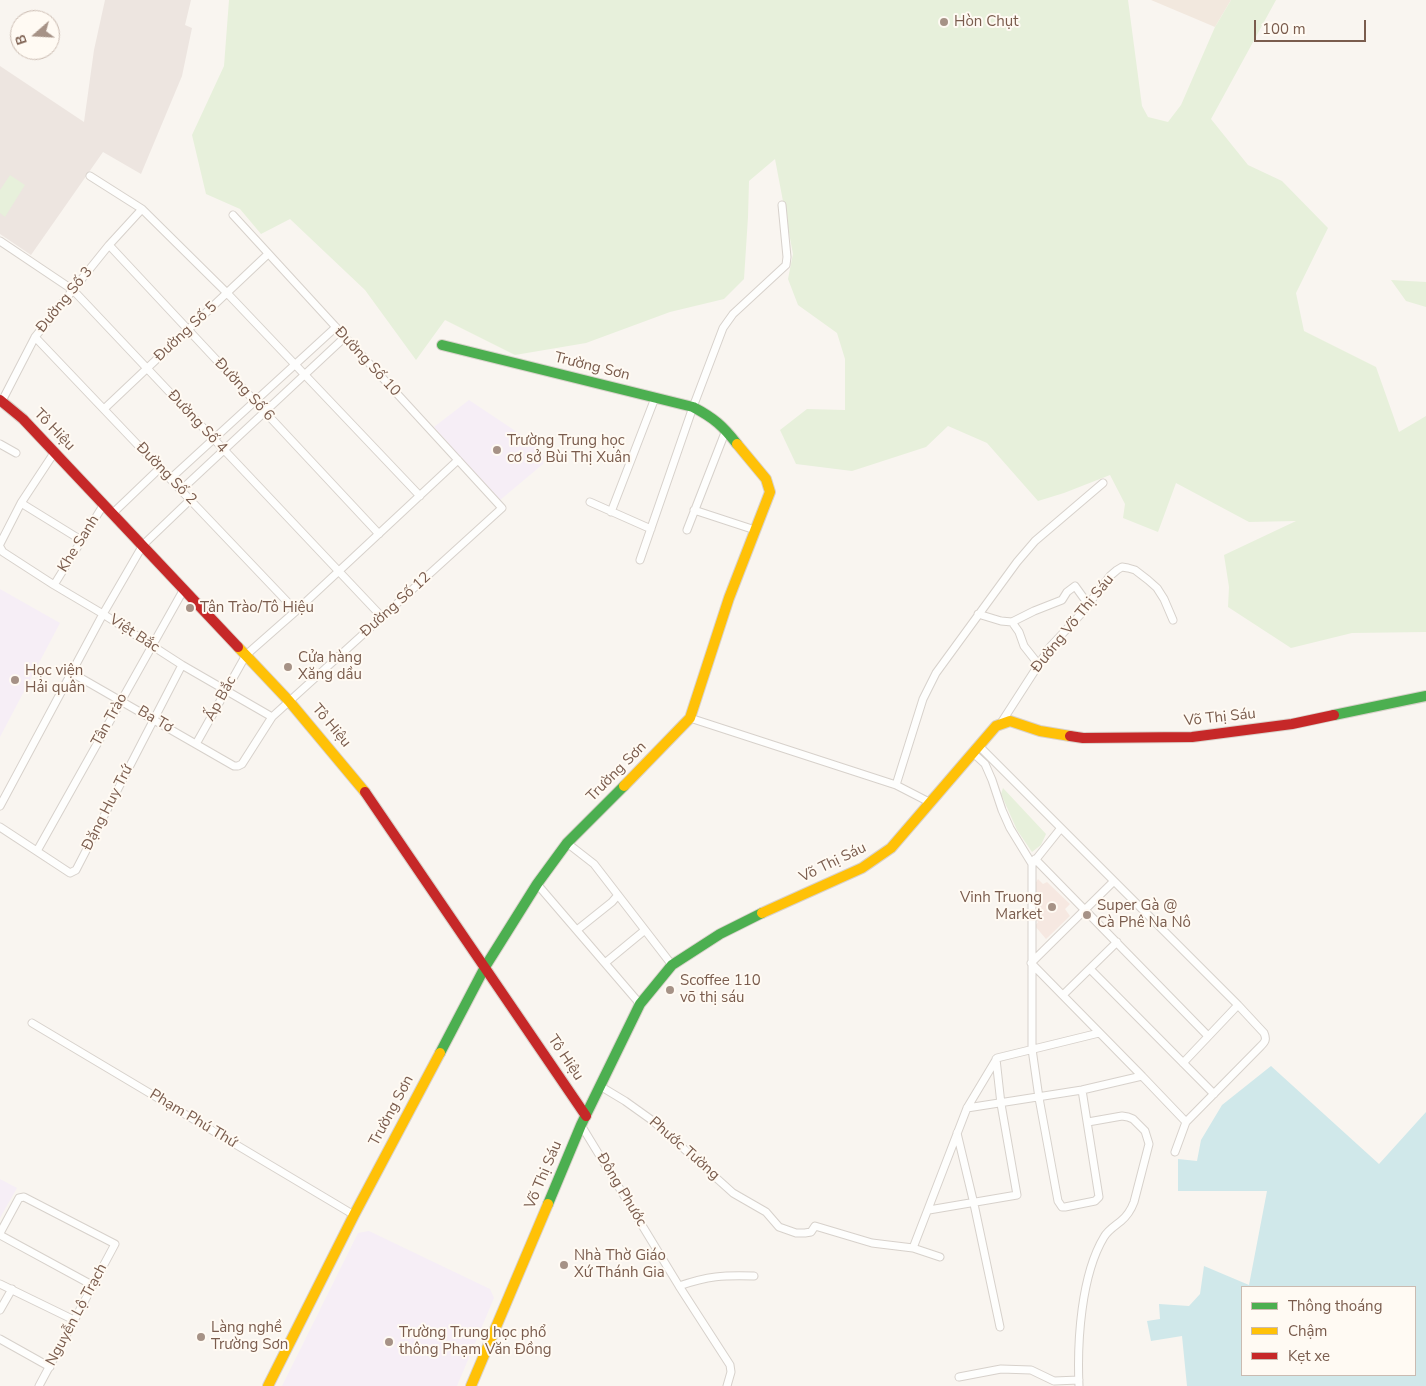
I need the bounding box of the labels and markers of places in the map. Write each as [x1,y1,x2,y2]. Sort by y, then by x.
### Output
place label: Hòn Chụt [954,13,1018,31]
marker: Hòn Chụt [938,16,950,28]
place label: Trường Trung học cơ sở Bùi Thị Xuân [507,432,631,467]
marker: Trường Trung học cơ sở Bùi Thị Xuân [491,444,503,456]
place label: Tân Trào/Tô Hiệu [200,599,314,617]
marker: Tân Trào/Tô Hiệu [184,602,196,614]
place label: Cửa hàng Xăng dầu [298,649,362,684]
marker: Cửa hàng Xăng dầu [282,661,294,673]
place label: Học viện Hải quân [25,662,85,697]
marker: Học viện Hải quân [9,674,21,686]
place label: Vinh Truong Market [960,889,1042,924]
place label: Super Gà @ Cà Phê Na Nô [1097,897,1191,932]
marker: Vinh Truong Market [1046,901,1058,913]
marker: Super Gà @ Cà Phê Na Nô [1081,909,1093,921]
place label: Scoffee 110 võ thị sáu [680,972,761,1007]
marker: Scoffee 110 võ thị sáu [664,984,676,996]
place label: Nhà Thờ Giáo Xứ Thánh Gia [574,1247,666,1282]
marker: Nhà Thờ Giáo Xứ Thánh Gia [558,1259,570,1271]
place label: Làng nghề Trường Sơn [211,1319,288,1354]
place label: Trường Trung học phổ thông Phạm Văn Đồng [399,1324,552,1359]
marker: Làng nghề Trường Sơn [195,1331,207,1343]
marker: Trường Trung học phổ thông Phạm Văn Đồng [383,1336,395,1348]

